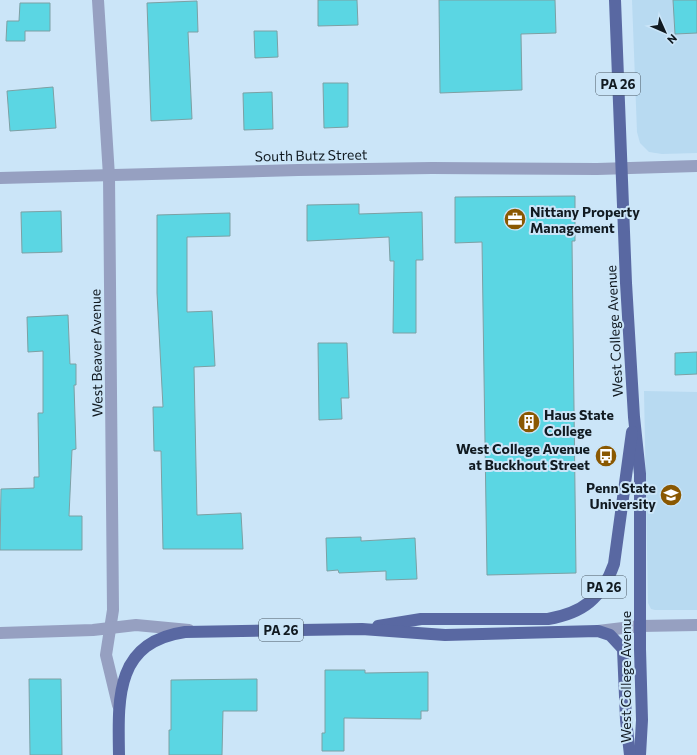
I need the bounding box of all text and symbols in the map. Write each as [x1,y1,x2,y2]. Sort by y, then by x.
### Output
north arrow [645,12,685,52]
text: N [665,32,680,47]
road number: PA 26 [596,73,640,95]
street label: South Butz Street [255,146,368,164]
place label: Nittany Property Management [530,203,640,236]
office icon: Nittany Property Management [502,206,528,232]
street label: West College Avenue [602,265,626,397]
street label: West Beaver Avenue [86,289,106,417]
place label: Haus State College [544,406,614,439]
building icon: Haus State College [516,409,542,435]
place label: West College Avenue at Buckhout Street [456,440,590,473]
bus stop icon: West College Avenue at Buckhout Street [593,443,619,469]
place label: Penn State University [586,479,656,512]
school or university icon: Penn State University [658,482,684,508]
road number: PA 26 [582,576,626,598]
street label: West College Avenue [617,611,634,743]
road number: PA 26 [259,619,303,641]

